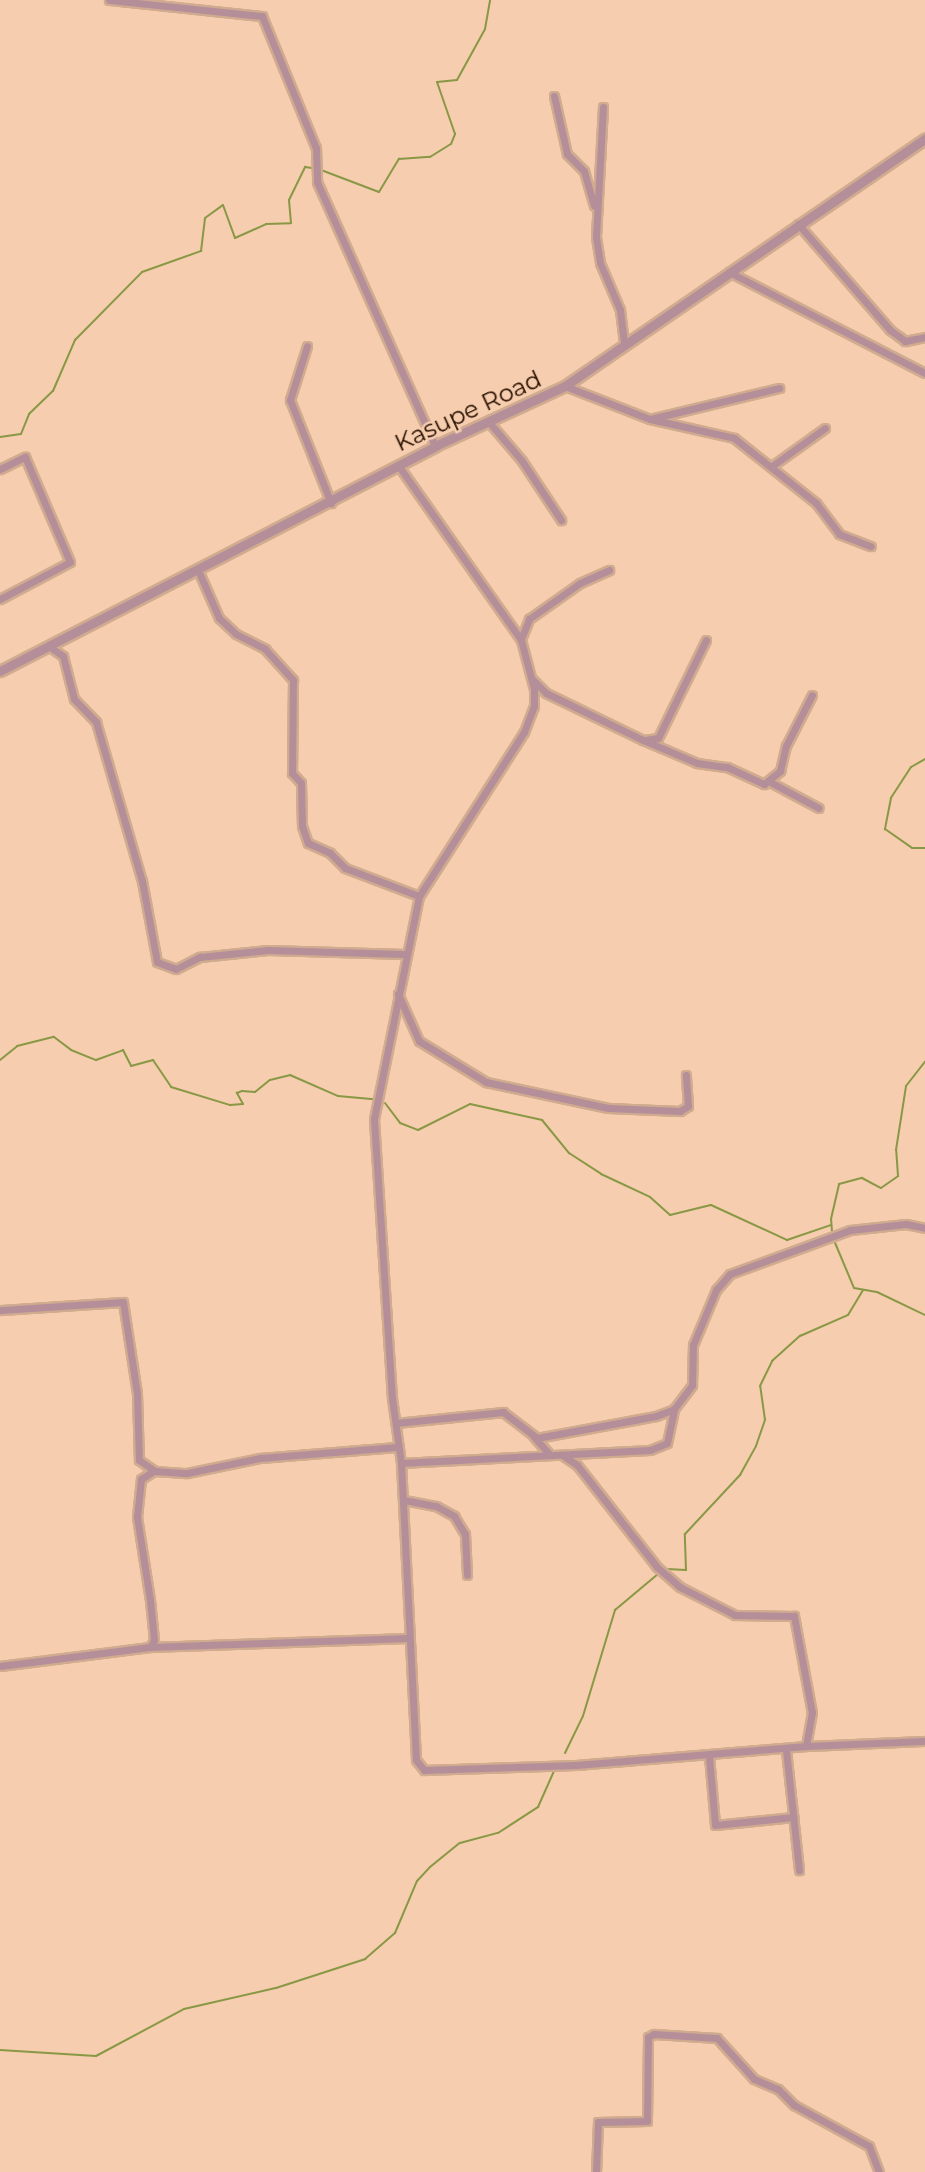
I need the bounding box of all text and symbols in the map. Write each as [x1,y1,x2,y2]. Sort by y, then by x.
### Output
street label: Kasupe Road [390,364,546,458]

